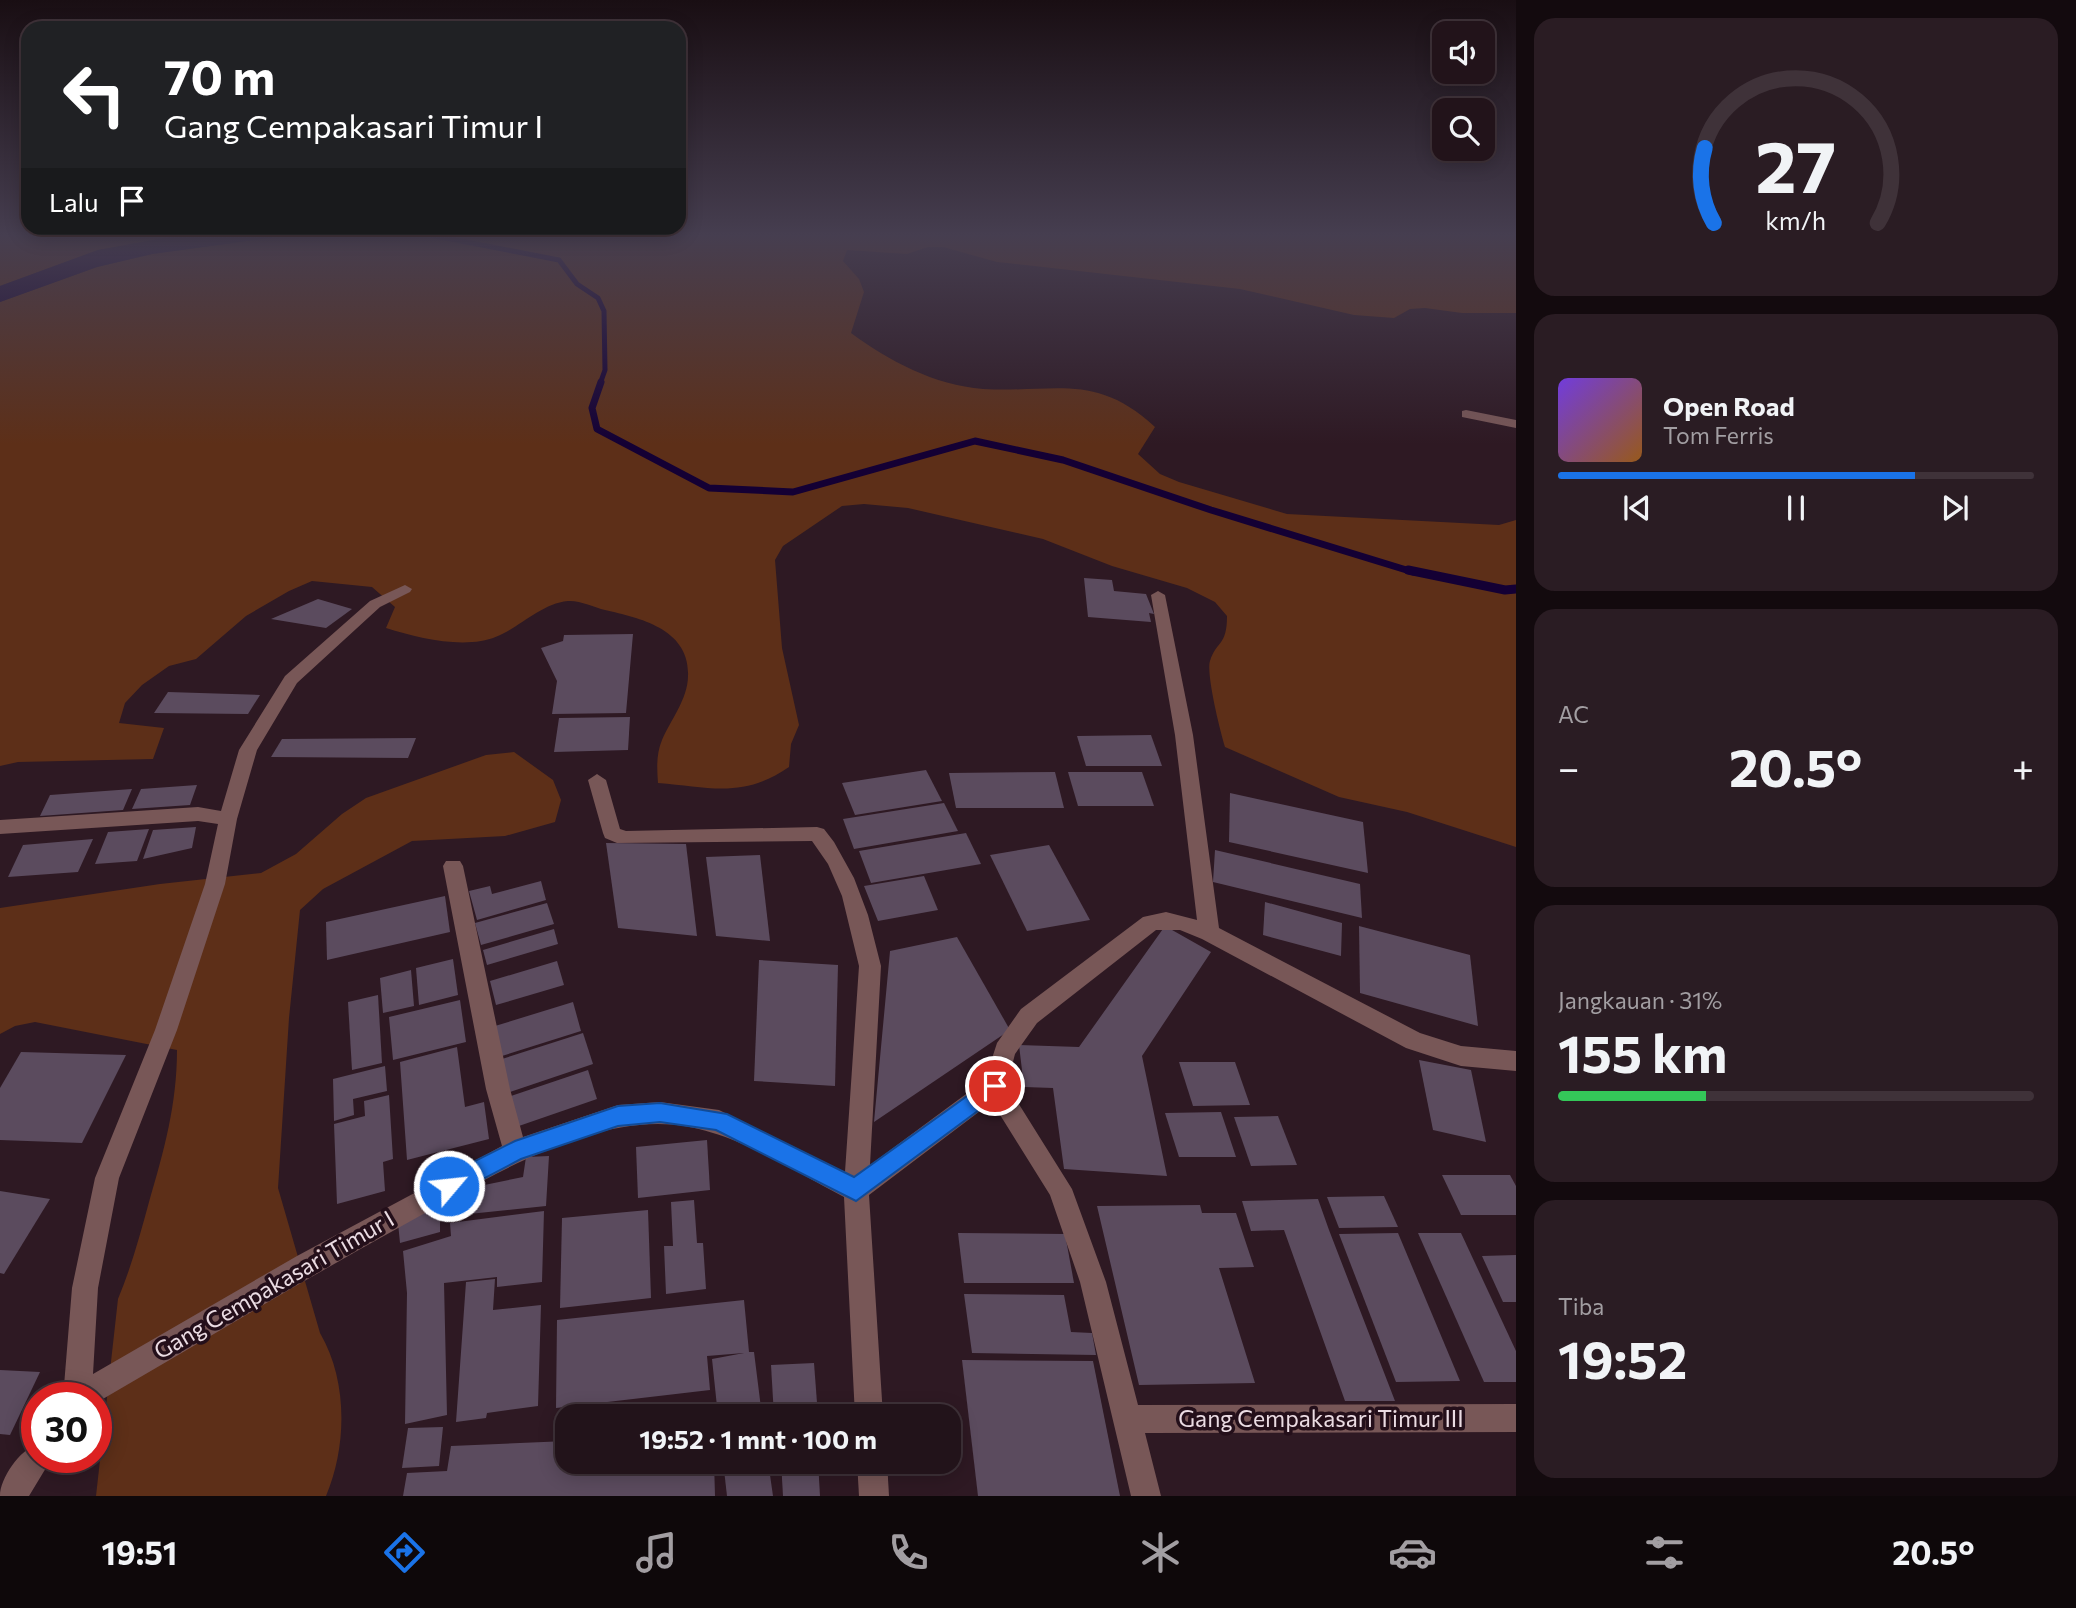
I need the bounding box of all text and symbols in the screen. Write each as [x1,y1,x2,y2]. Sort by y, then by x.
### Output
map controls [1432,21,1495,161]
button: sound [1432,21,1495,84]
text: 70 m [164,45,275,105]
icon: left [49,49,140,140]
button: search [1432,98,1495,161]
text: Gang Cempakasari Timur I [164,105,543,145]
text: 27 [1756,119,1836,208]
icon: arrive [113,182,151,220]
text: Lalu [49,186,99,217]
text: km/h [1766,205,1826,235]
text: Open Road [1663,390,1795,421]
text: Tom Ferris [1663,421,1774,449]
icon: previous [1618,489,1656,527]
icon: pause [1777,489,1815,527]
icon: next [1936,489,1974,527]
text: AC [1558,700,1589,728]
text: 20.5° [1729,734,1862,798]
text: − [1558,743,1580,790]
text: + [2012,743,2034,790]
text: Jangkauan · 31% [1558,986,1722,1014]
text: 155 km [1558,1020,1727,1084]
pin [965,1056,1025,1116]
icon: arrive [976,1067,1014,1105]
position arrow [412,1149,486,1223]
street label: Gang Cempakasari Timur I [148,1204,399,1364]
text: Tiba [1558,1292,1604,1320]
text: 19:52 [1558,1326,1687,1390]
speed limit sign: 30 [21,1382,112,1473]
street label: Gang Cempakasari Timur III [1178,1404,1464,1432]
text: 19:52 · 1 mnt · 100 m [639,1423,877,1454]
icon: directions [380,1528,429,1577]
icon: music [632,1528,681,1577]
icon: phone [884,1528,933,1577]
icon: climate [1136,1528,1185,1577]
icon: car [1388,1528,1437,1577]
icon: filters [1640,1528,1689,1577]
text: 19:51 [102,1532,177,1572]
text: 20.5° [1892,1532,1974,1572]

